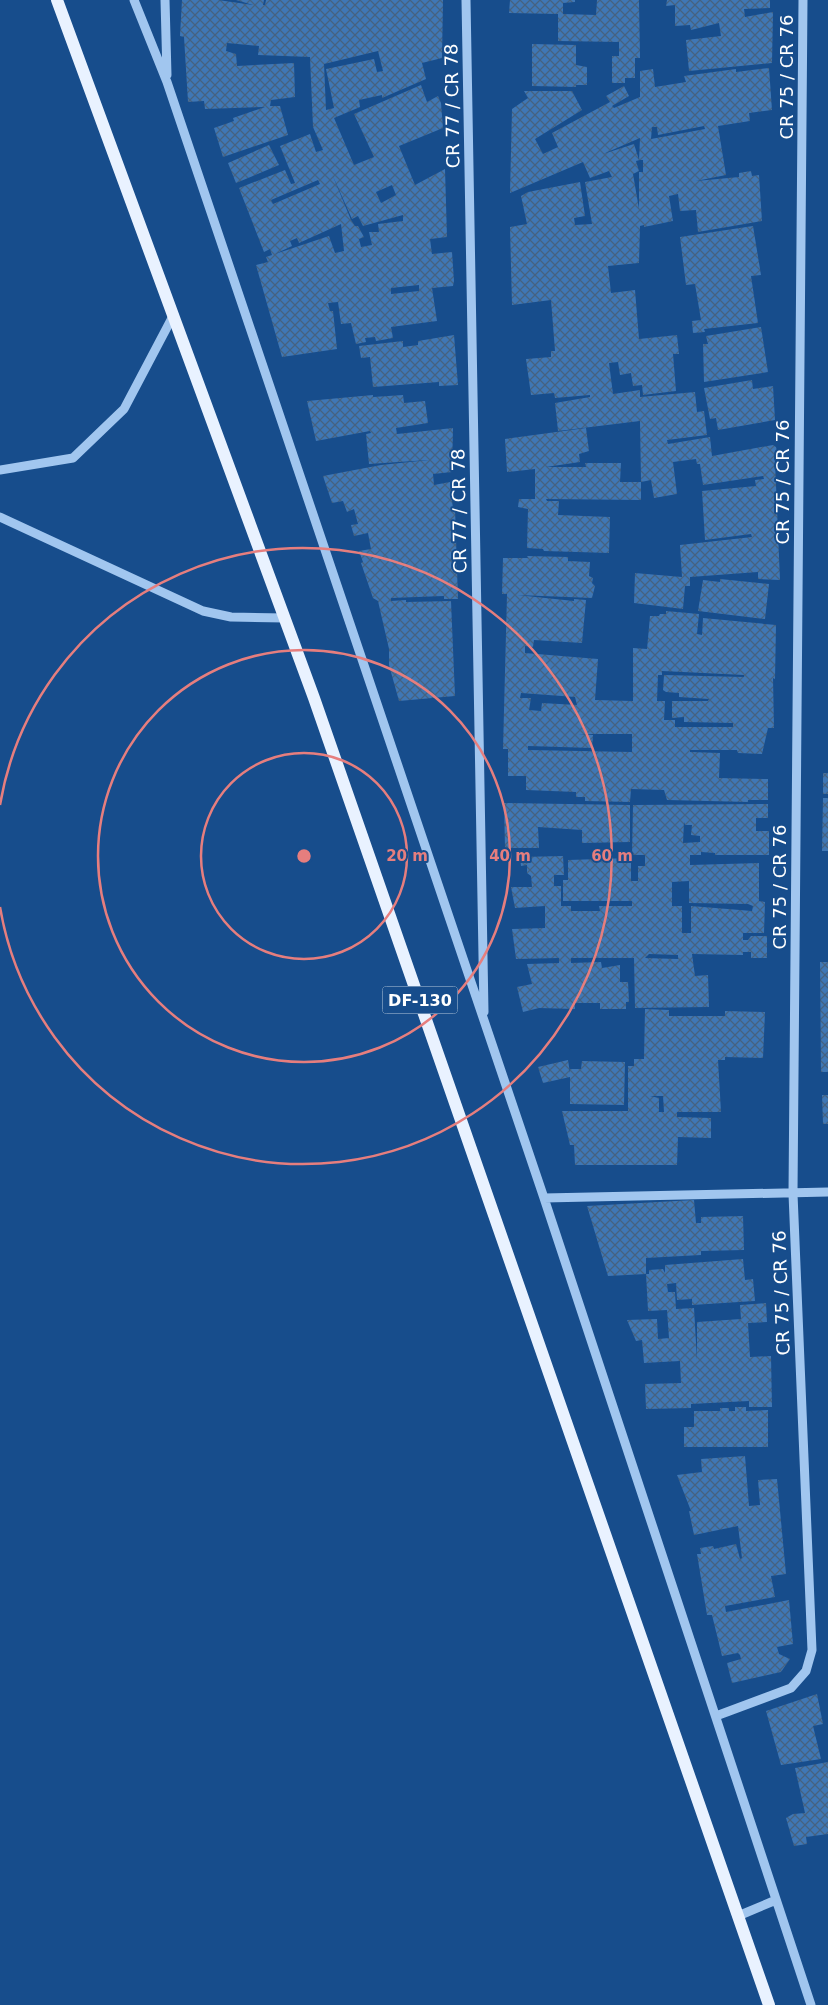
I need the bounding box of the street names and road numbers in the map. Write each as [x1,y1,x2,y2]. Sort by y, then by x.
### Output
street label: CR 75 / CR 76 [776,15,797,139]
street label: CR 77 / CR 78 [440,43,464,169]
street label: CR 75 / CR 76 [772,420,793,544]
street label: CR 77 / CR 78 [447,448,471,574]
street label: CR 75 / CR 76 [769,825,790,949]
road number: DF-130 [382,986,458,1014]
street label: CR 75 / CR 76 [768,1230,794,1356]

